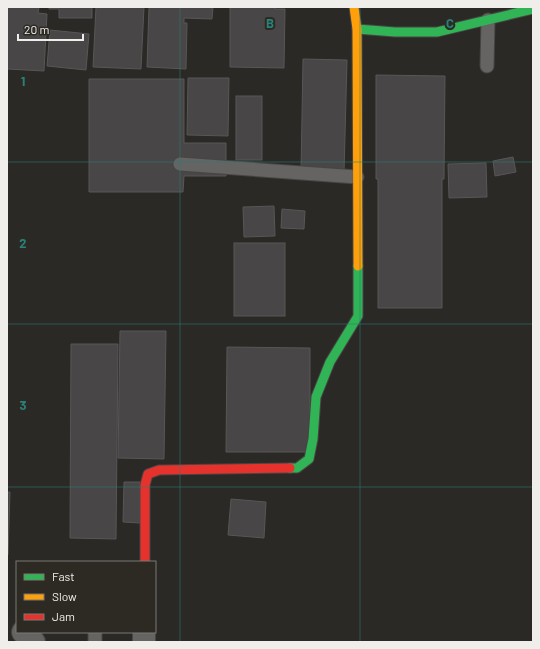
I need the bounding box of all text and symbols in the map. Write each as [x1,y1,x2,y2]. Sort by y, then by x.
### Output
text: B [266,15,274,31]
text: C [446,15,454,31]
scale bar [18,16,83,42]
text: 20 m [24,22,50,36]
text: 1 [21,73,25,89]
text: 2 [19,235,27,251]
text: 3 [19,397,27,413]
legend [16,561,156,633]
text: Fast [52,569,75,583]
text: Slow [52,589,77,603]
text: Jam [52,609,75,623]

